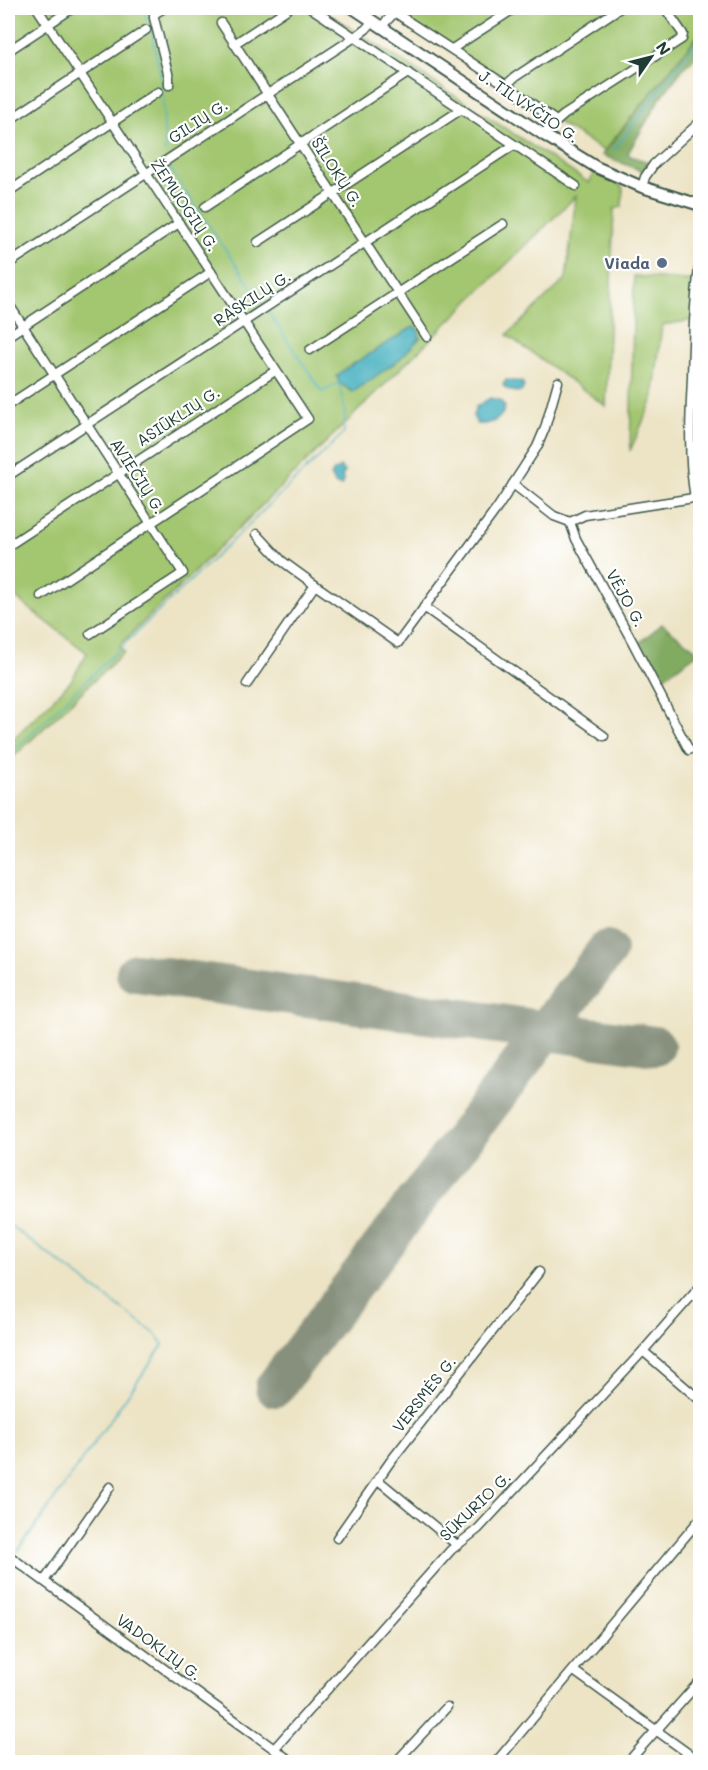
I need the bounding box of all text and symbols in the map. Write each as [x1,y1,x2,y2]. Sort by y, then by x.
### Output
north arrow [621,27,681,87]
text: N [652,37,676,59]
street label: J. TILVYČIO G. [475,64,583,147]
street label: GILIŲ G. [164,94,231,148]
street label: ŠILOKŲ G. [307,133,368,211]
street label: ŽEMUOGIŲ G. [147,154,224,255]
place label: Viada [604,252,650,273]
marker: Viada [655,256,669,270]
street label: RASKILŲ G. [209,265,294,330]
street label: ASIŪKLIŲ G. [132,381,223,450]
street label: AVIEČIŲ G. [106,434,171,517]
street label: VĖJO G. [602,565,651,630]
street label: VERSMĖS G. [387,1351,460,1436]
street label: SŪKURIO G. [434,1466,515,1545]
street label: VADOKLIŲ G. [113,1609,206,1685]

